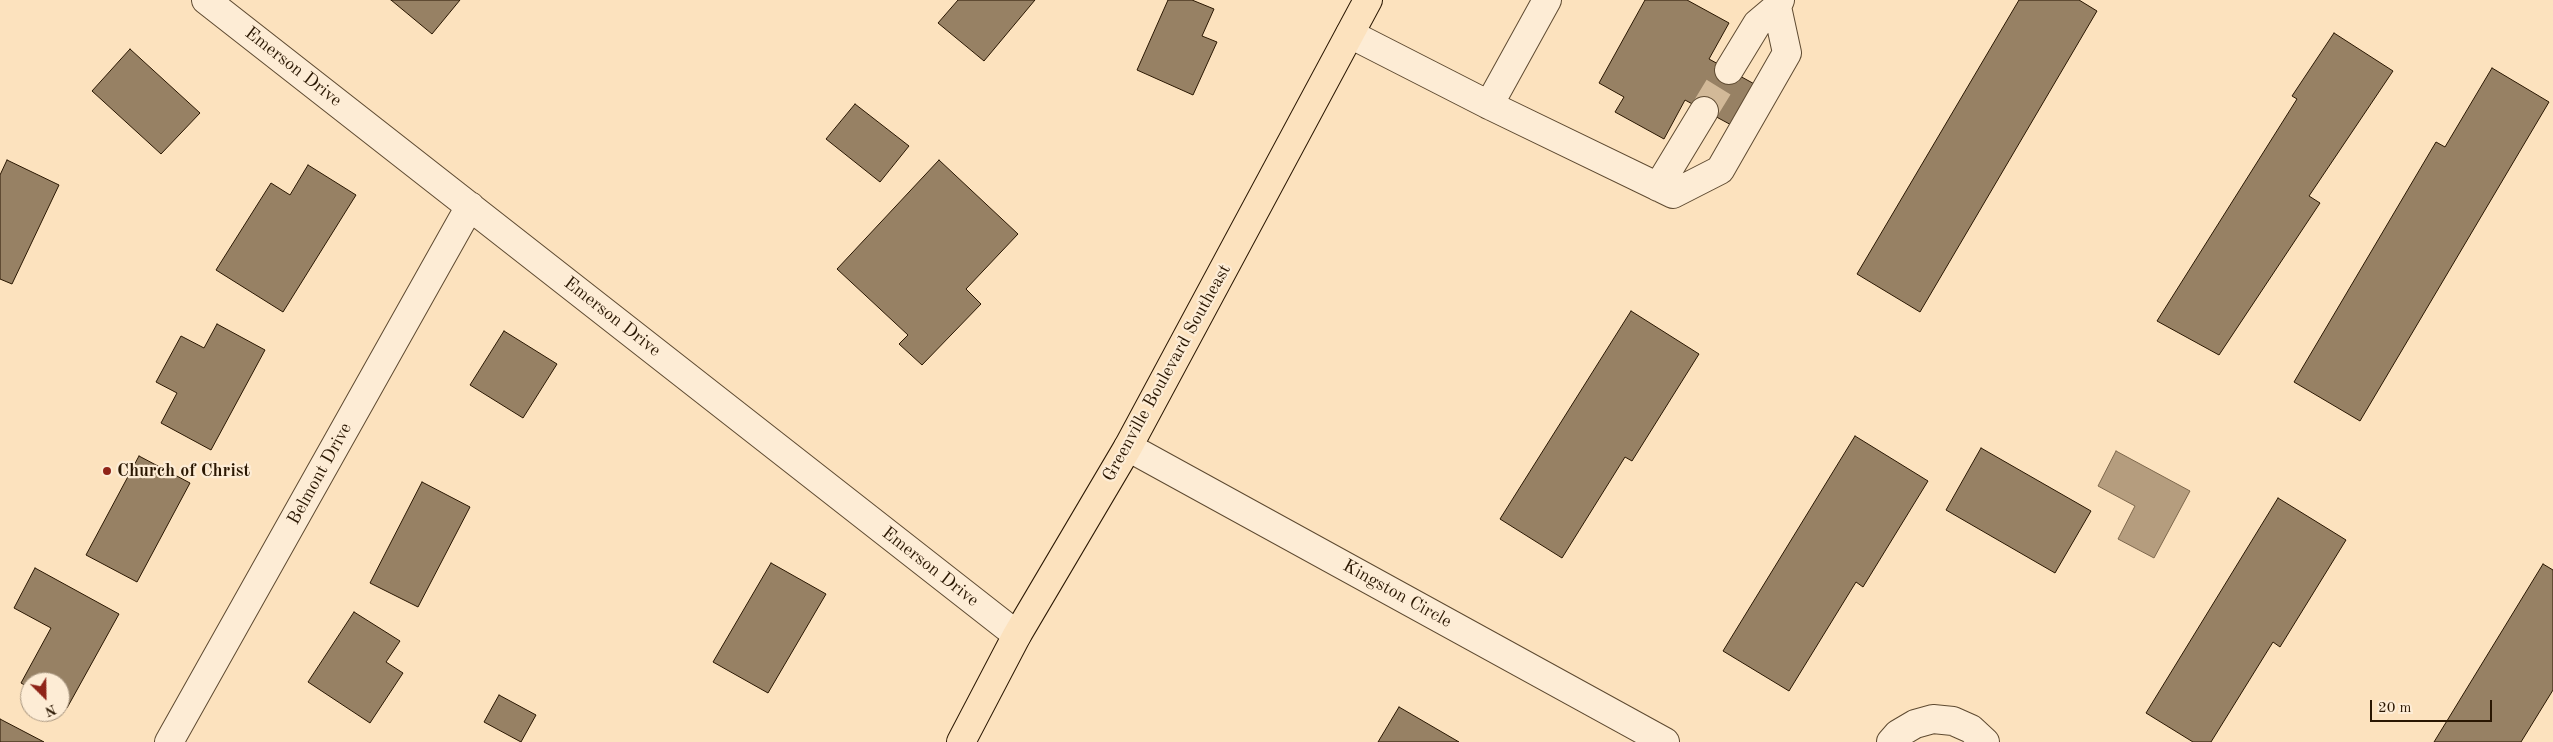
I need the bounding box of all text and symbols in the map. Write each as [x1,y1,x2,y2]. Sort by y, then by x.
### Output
street label: Emerson Drive [240,22,346,112]
street label: Greenville Boulevard Southeast [1098,261,1236,485]
street label: Emerson Drive [559,272,665,362]
street label: Belmont Drive [283,419,357,529]
place label: Church of Christ [117,460,250,482]
marker: Church of Christ [101,465,113,477]
street label: Emerson Drive [877,522,983,612]
street label: Kingston Circle [1339,555,1455,633]
north arrow [20,672,70,722]
scale bar [2373,690,2496,722]
text: N [43,701,58,718]
text: 20 m [2378,701,2412,716]

